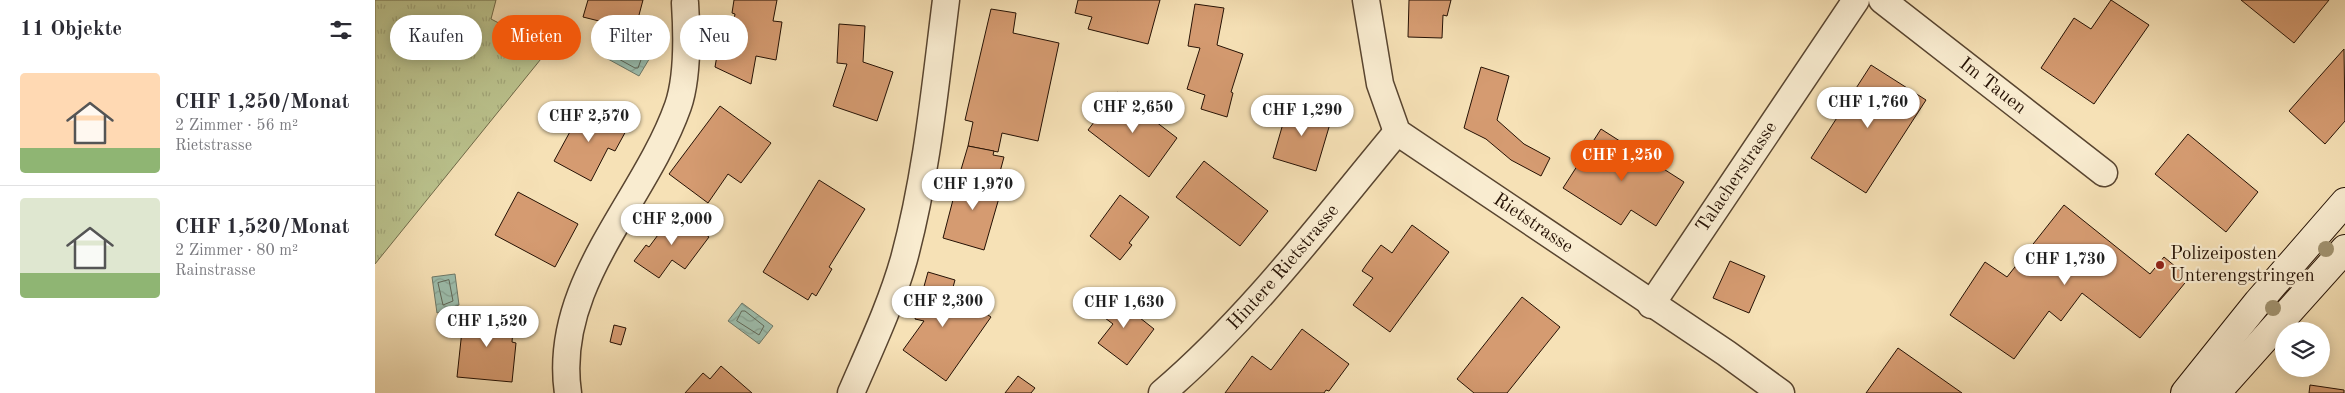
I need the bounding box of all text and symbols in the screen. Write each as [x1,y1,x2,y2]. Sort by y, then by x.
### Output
chip: Kaufen [390,15,482,60]
chip: Mieten [492,15,581,60]
chip: Filter [591,15,670,60]
chip: Neu [680,15,748,60]
icon: filters [327,16,355,44]
text: 11 Objekte [20,19,122,40]
street label: Im Tauen [1955,54,2029,118]
pin: CHF 1,760 [1811,86,1925,129]
text: CHF 1,250/Monat [175,92,349,113]
pin: CHF 2,650 [1076,92,1190,134]
icon: home [60,93,120,153]
pin: CHF 1,290 [1245,94,1359,137]
text: CHF 1,760 [1828,95,1908,111]
pin: CHF 2,570 [532,100,646,143]
text: CHF 2,650 [1093,100,1173,116]
text: CHF 1,290 [1262,103,1342,119]
text: CHF 2,570 [549,109,629,125]
text: 2 Zimmer · 56 m² [175,118,298,134]
street label: Talacherstrasse [1693,118,1781,236]
text: Rietstrasse [175,138,252,154]
pin: CHF 1,250 [1565,140,1679,182]
text: CHF 1,250 [1582,148,1662,164]
pin: CHF 1,970 [916,168,1030,211]
text: CHF 1,970 [933,177,1013,193]
street label: Rietstrasse [1490,190,1576,257]
street label: Hintere Rietstrasse [1224,201,1343,334]
pin: CHF 2,000 [615,204,729,246]
text: CHF 2,000 [632,212,712,228]
text: CHF 1,520/Monat [175,217,349,238]
icon: home [60,218,120,278]
text: 2 Zimmer · 80 m² [175,243,298,259]
pin: CHF 1,730 [2008,244,2122,286]
place label: Polizeiposten Unterengstringen [2170,245,2315,286]
text: CHF 1,730 [2025,252,2105,268]
marker: Polizeiposten Unterengstringen [2154,259,2166,271]
text: Rainstrasse [175,263,256,279]
pin: CHF 2,300 [886,286,1000,328]
pin: CHF 1,630 [1067,286,1181,329]
text: CHF 2,300 [903,294,983,310]
text: CHF 1,630 [1084,295,1164,311]
pin: CHF 1,520 [430,306,544,348]
text: CHF 1,520 [447,314,527,330]
map controls [2275,322,2330,377]
button: layers [2275,322,2330,377]

